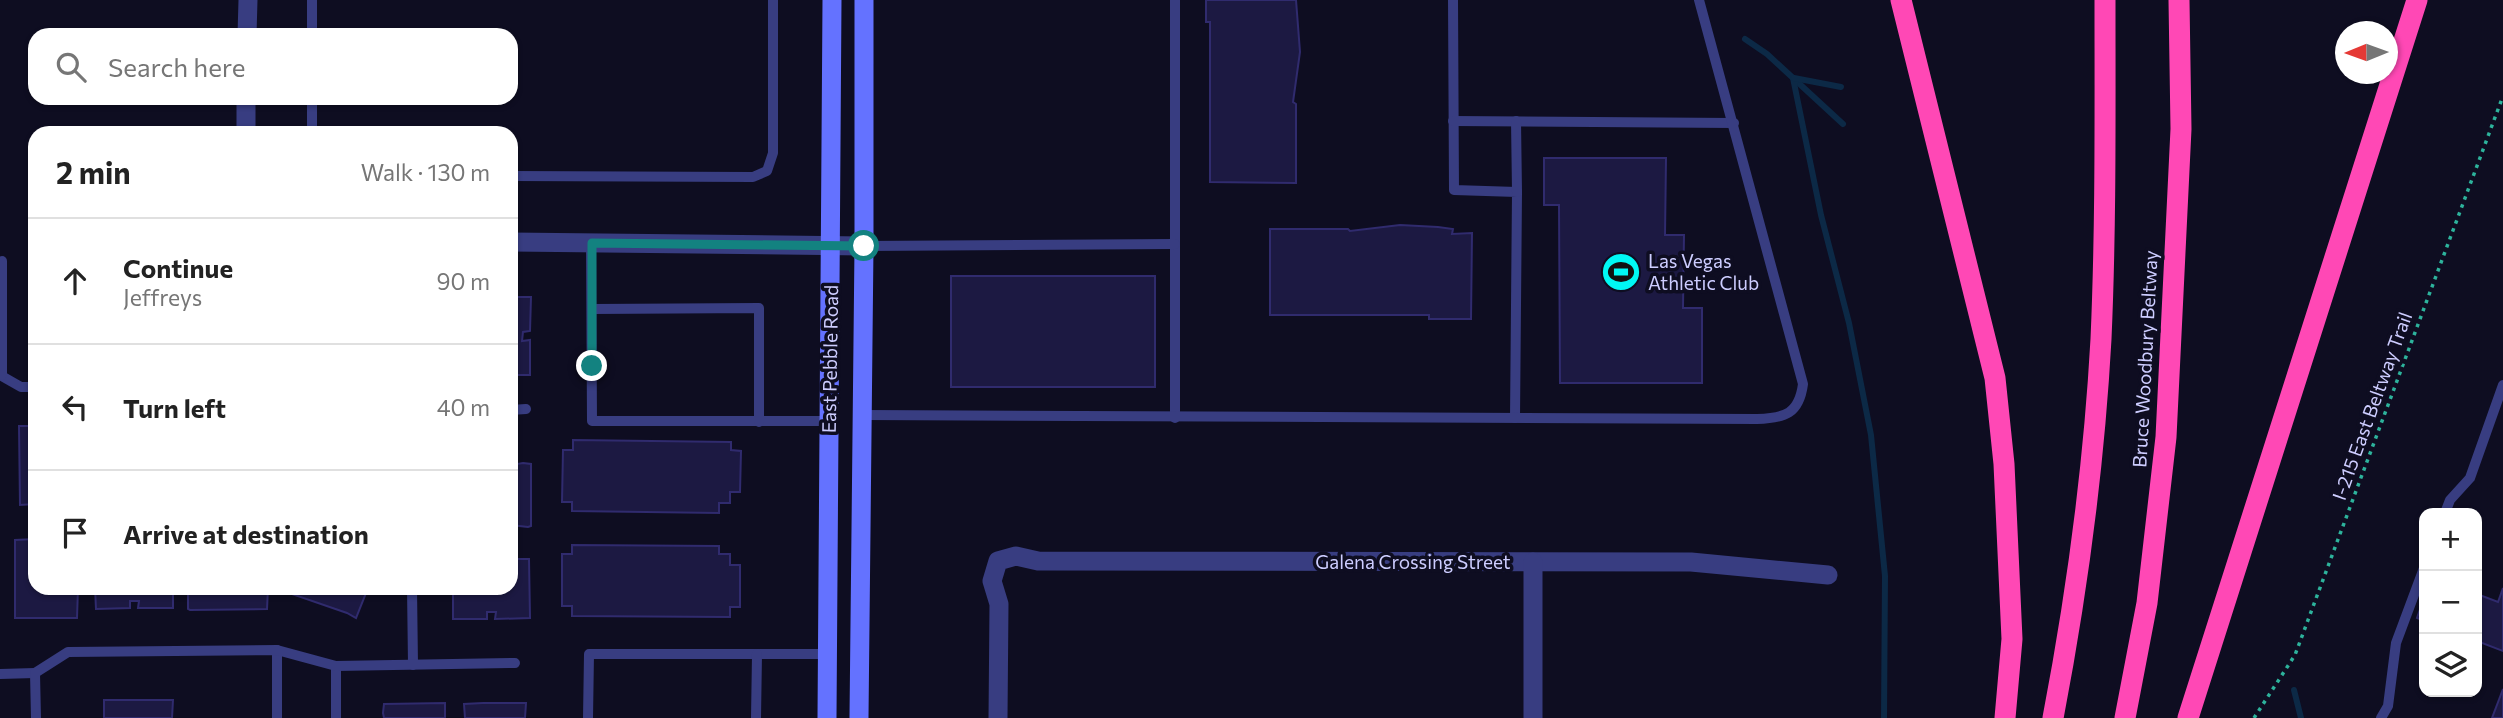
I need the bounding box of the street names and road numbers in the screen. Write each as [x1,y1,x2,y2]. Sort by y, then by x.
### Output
street label: Bruce Woodbury Beltway [2127,250,2162,468]
street label: East Pebble Road [817,285,842,433]
street label: I-215 East Beltway Trail [2327,309,2416,503]
street label: Galena Crossing Street [1315,550,1511,573]

